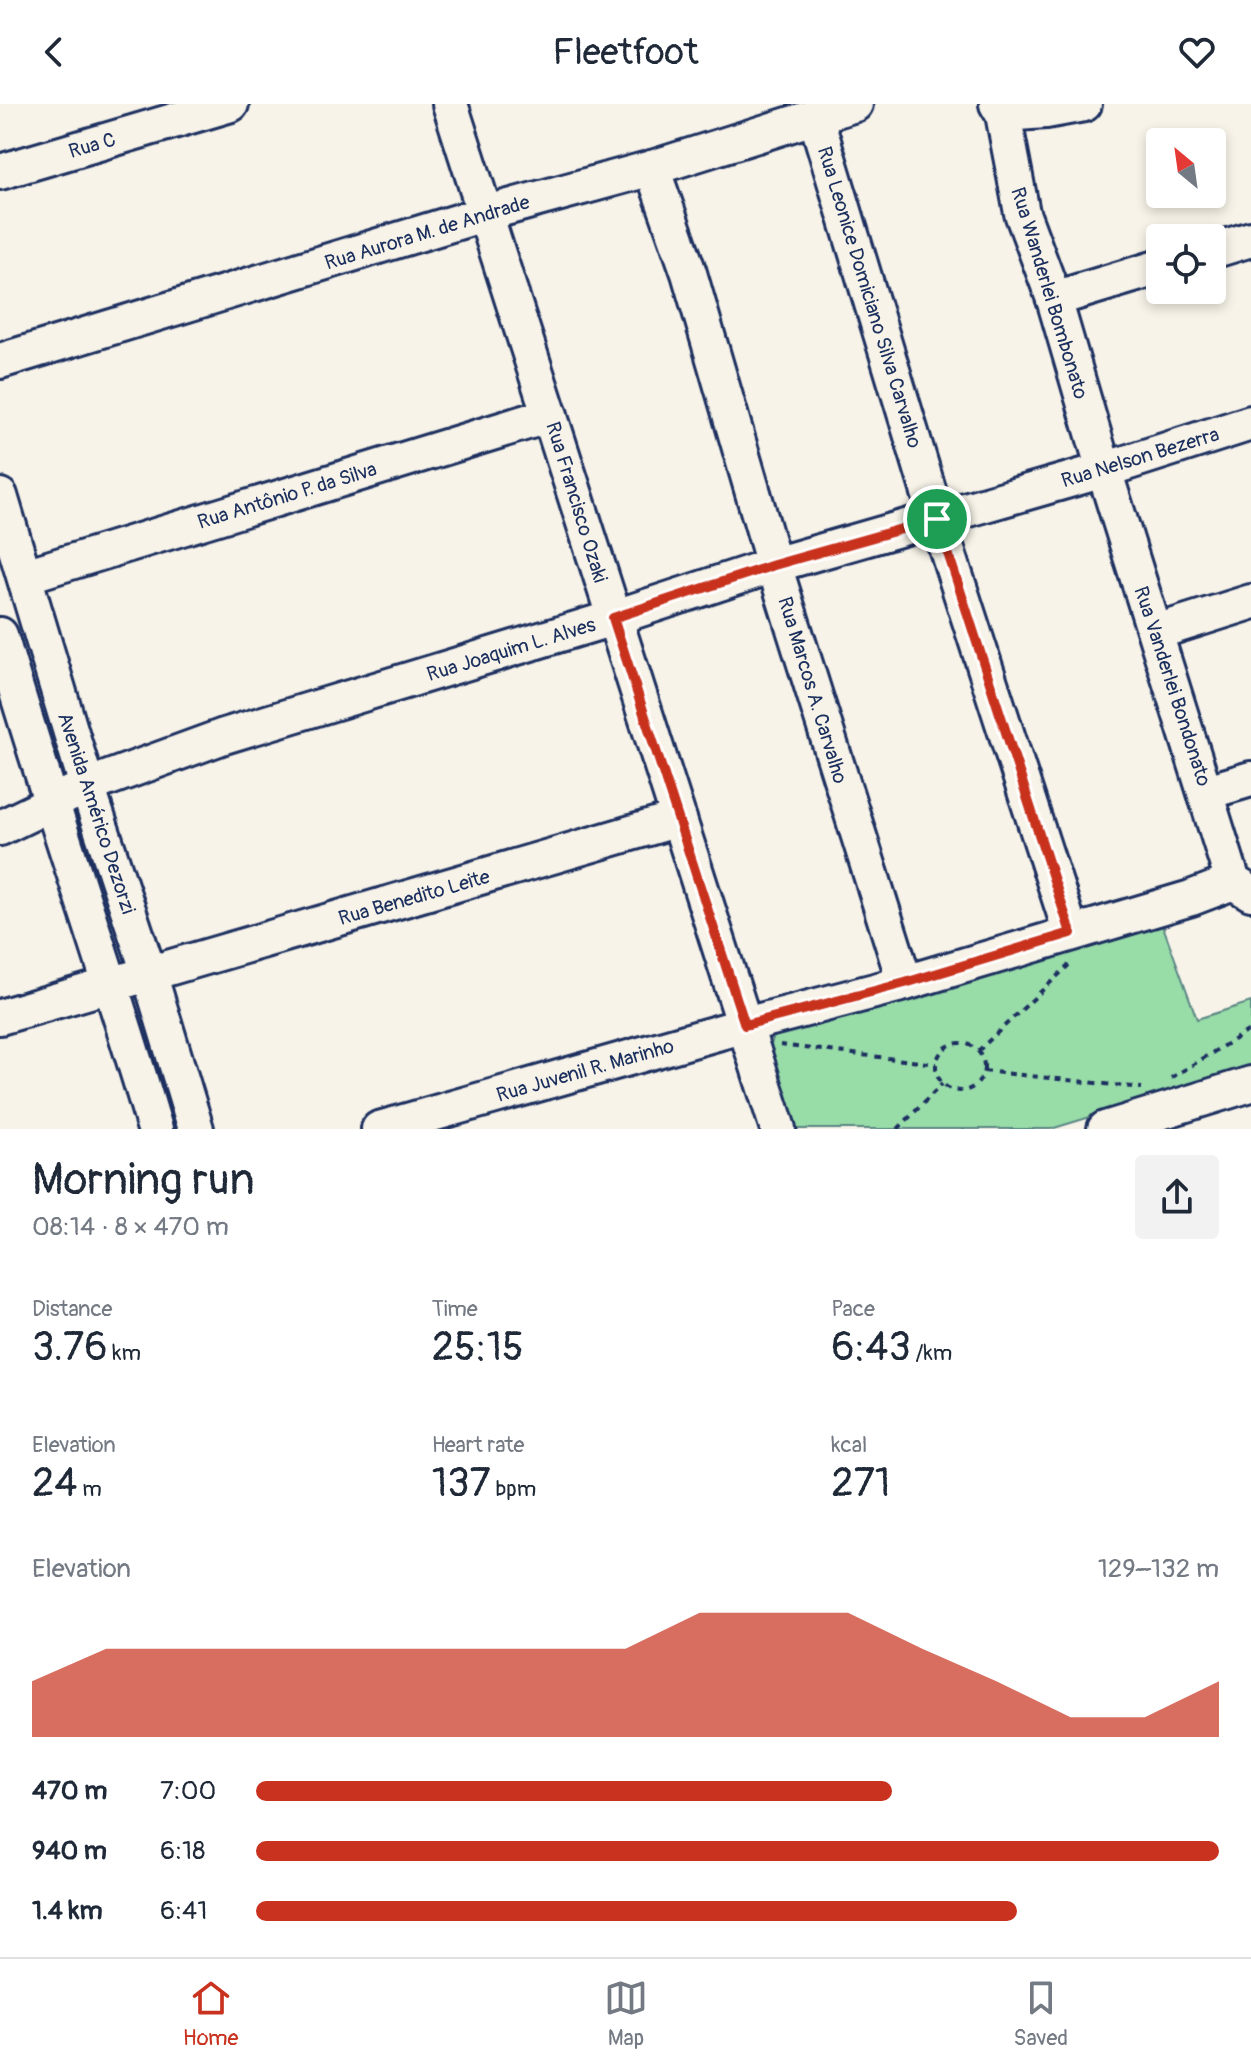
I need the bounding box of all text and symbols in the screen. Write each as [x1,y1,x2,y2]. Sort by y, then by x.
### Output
icon: back [32,30,76,74]
text: Fleetfoot [553,30,698,75]
icon: heart [1175,30,1219,74]
street label: Rua C [66,127,118,164]
north arrow [1146,128,1226,208]
map controls [1146,128,1226,304]
street label: Rua Leonice Domiciano Silva Carvalho [812,143,927,451]
street label: Rua Wanderlei Bombonato [1005,184,1094,402]
street label: Rua Aurora M. de Andrade [322,189,533,276]
button: locate [1146,224,1226,304]
street label: Rua Francisco Ozaki [540,419,613,586]
street label: Rua Nelson Bezerra [1058,422,1222,493]
street label: Rua Antônio P. da Silva [195,456,380,535]
pin [903,485,971,553]
icon: arrive [915,497,959,541]
street label: Rua Vanderlei Bondonato [1128,583,1217,790]
street label: Rua Marcos A. Carvalho [772,594,853,787]
street label: Rua Joaquim L. Alves [424,612,599,687]
street label: Avenida Américo Dezorzi [52,709,141,917]
street label: Rua Benedito Leite [336,864,493,931]
street label: Rua Juvenil R. Marinho [494,1033,677,1108]
text: Morning run [32,1153,255,1208]
button: share [1135,1155,1219,1239]
text: 08:14 · 8 × 470 m [32,1211,229,1243]
text: Distance [32,1295,112,1323]
text: Time [432,1295,478,1323]
text: Pace [831,1295,875,1323]
text: 3.76 [32,1323,108,1372]
text: 25:15 [432,1323,524,1372]
text: 6:43 [831,1323,911,1372]
text: km [108,1339,141,1367]
text: /km [911,1339,952,1367]
text: Elevation [32,1431,116,1459]
text: Heart rate [432,1431,524,1459]
text: kcal [831,1431,867,1459]
text: 24 [32,1459,78,1508]
text: 137 [432,1459,491,1508]
text: 271 [831,1459,891,1508]
text: m [78,1475,102,1503]
text: bpm [491,1475,536,1503]
text: Elevation [32,1553,131,1585]
text: 129–132 m [1098,1553,1219,1585]
text: 470 m [32,1775,107,1807]
text: 7:00 [160,1775,216,1807]
text: 940 m [32,1835,107,1867]
text: 6:18 [160,1835,205,1867]
text: 1.4 km [32,1895,103,1927]
text: 6:41 [160,1895,207,1927]
tab: Home [183,1976,238,2052]
tab: Map [604,1976,648,2052]
tab: Saved [1014,1976,1068,2052]

